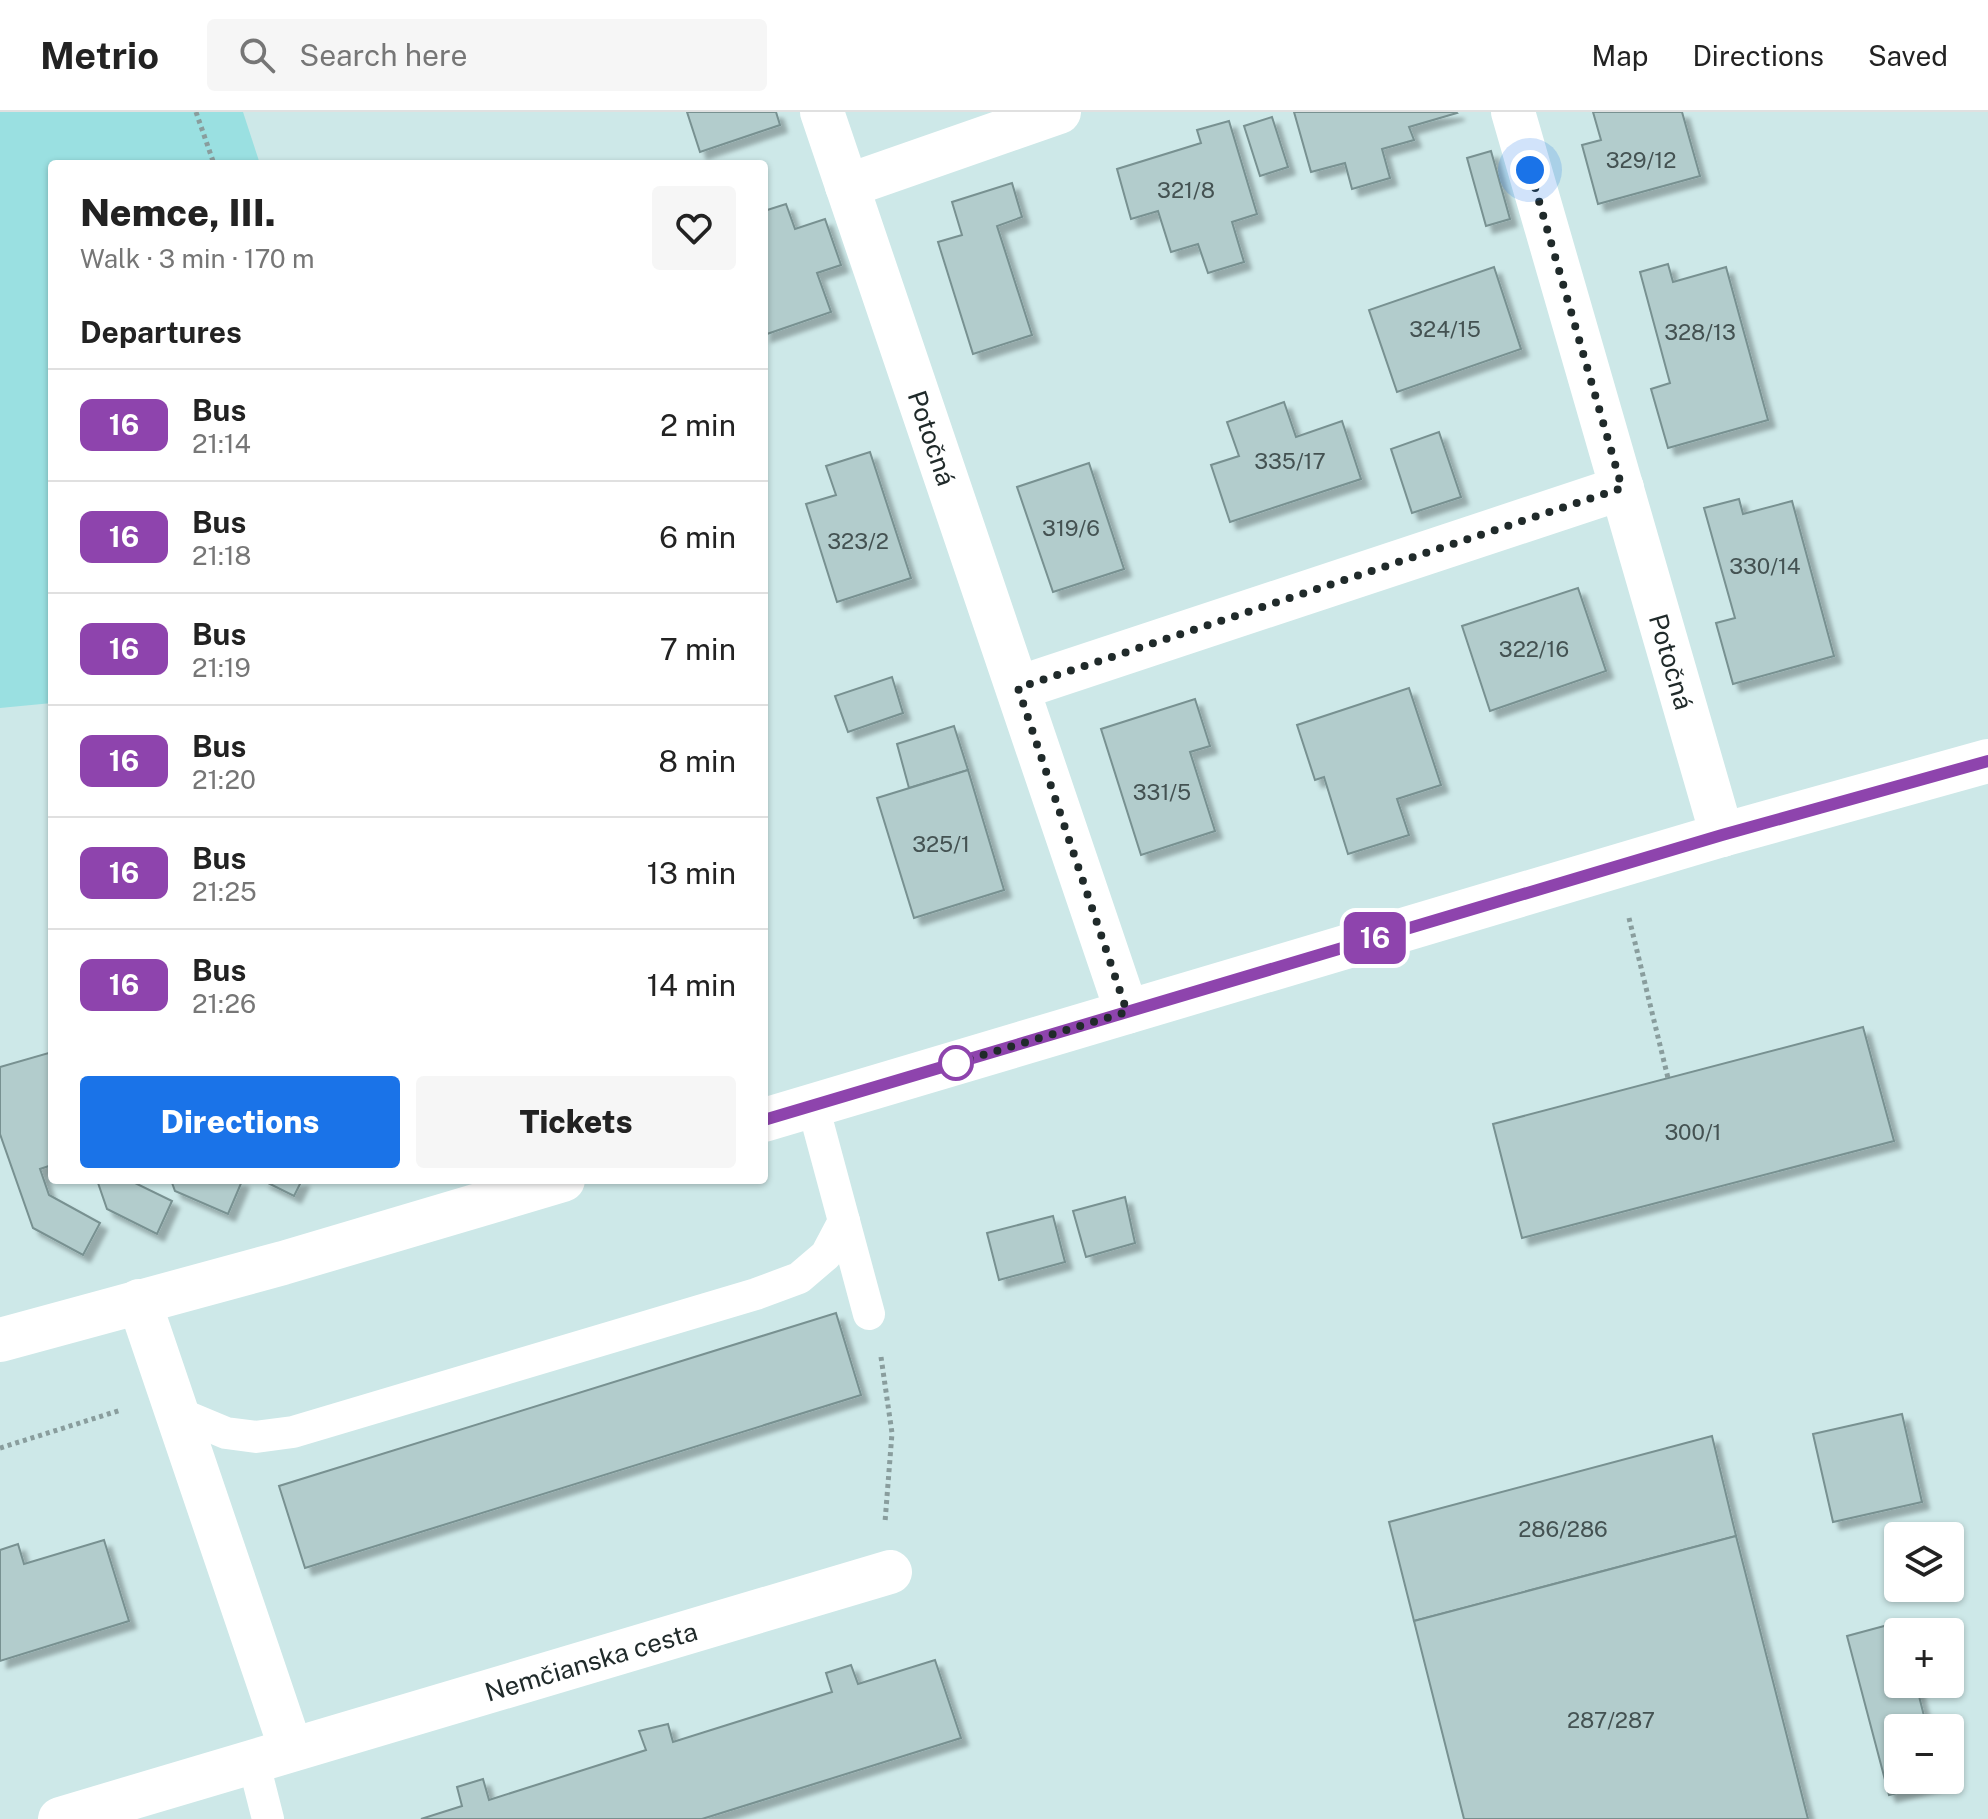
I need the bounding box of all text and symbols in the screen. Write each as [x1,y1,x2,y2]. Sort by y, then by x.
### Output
search box [207,19,767,91]
text: Metrio [40,33,159,78]
icon: search [235,33,279,77]
text: Search here [299,37,468,73]
text: Map [1592,39,1648,72]
text: Directions [1692,39,1824,72]
text: Saved [1868,39,1948,72]
house number: 329/12 [1606,147,1676,173]
your location [1510,150,1550,190]
house number: 321/8 [1157,177,1215,203]
button: heart [652,186,736,270]
text: Nemce, III. [80,190,276,235]
text: Walk · 3 min · 170 m [80,243,314,274]
text: Departures [80,314,242,350]
house number: 324/15 [1409,316,1481,342]
house number: 328/13 [1664,319,1736,345]
street label: Potočná [902,386,963,489]
text: Bus [192,392,246,428]
text: 2 min [660,407,736,443]
text: 16 [109,408,139,441]
text: 21:14 [192,428,251,459]
house number: 335/17 [1254,448,1326,474]
text: Bus [192,504,246,540]
house number: 319/6 [1042,515,1100,541]
text: 6 min [659,519,736,555]
text: 16 [109,520,139,553]
house number: 323/2 [827,528,889,554]
text: 21:18 [192,540,251,571]
house number: 330/14 [1729,553,1801,579]
street label: Potočná [1643,610,1700,713]
text: Bus [192,616,246,652]
text: 7 min [660,631,736,667]
text: 16 [109,632,139,665]
house number: 322/16 [1499,636,1569,662]
text: 21:19 [192,652,251,683]
text: Bus [192,728,246,764]
text: 8 min [658,743,736,779]
text: 16 [109,744,139,777]
text: 21:20 [192,764,256,795]
house number: 331/5 [1133,779,1191,805]
house number: 325/1 [912,831,970,857]
text: Bus [192,840,246,876]
text: 13 min [647,855,736,891]
text: 16 [109,856,139,889]
text: 21:25 [192,876,257,907]
line badge: 16 [1339,912,1411,964]
text: 16 [1360,921,1390,954]
text: Bus [192,952,246,988]
text: 14 min [647,967,736,1003]
text: 16 [109,968,139,1001]
text: 21:26 [192,988,256,1019]
unlabelled marker [939,1046,973,1080]
button: Directions [80,1076,400,1168]
button: Tickets [416,1076,736,1168]
house number: 300/1 [1664,1119,1722,1145]
house number: 286/286 [1518,1516,1608,1542]
map controls [1884,1522,1964,1794]
button: layers [1884,1522,1964,1602]
street label: Nemčianska cesta [481,1615,701,1707]
button: + [1884,1618,1964,1698]
house number: 287/287 [1567,1707,1655,1733]
button: − [1884,1714,1964,1794]

